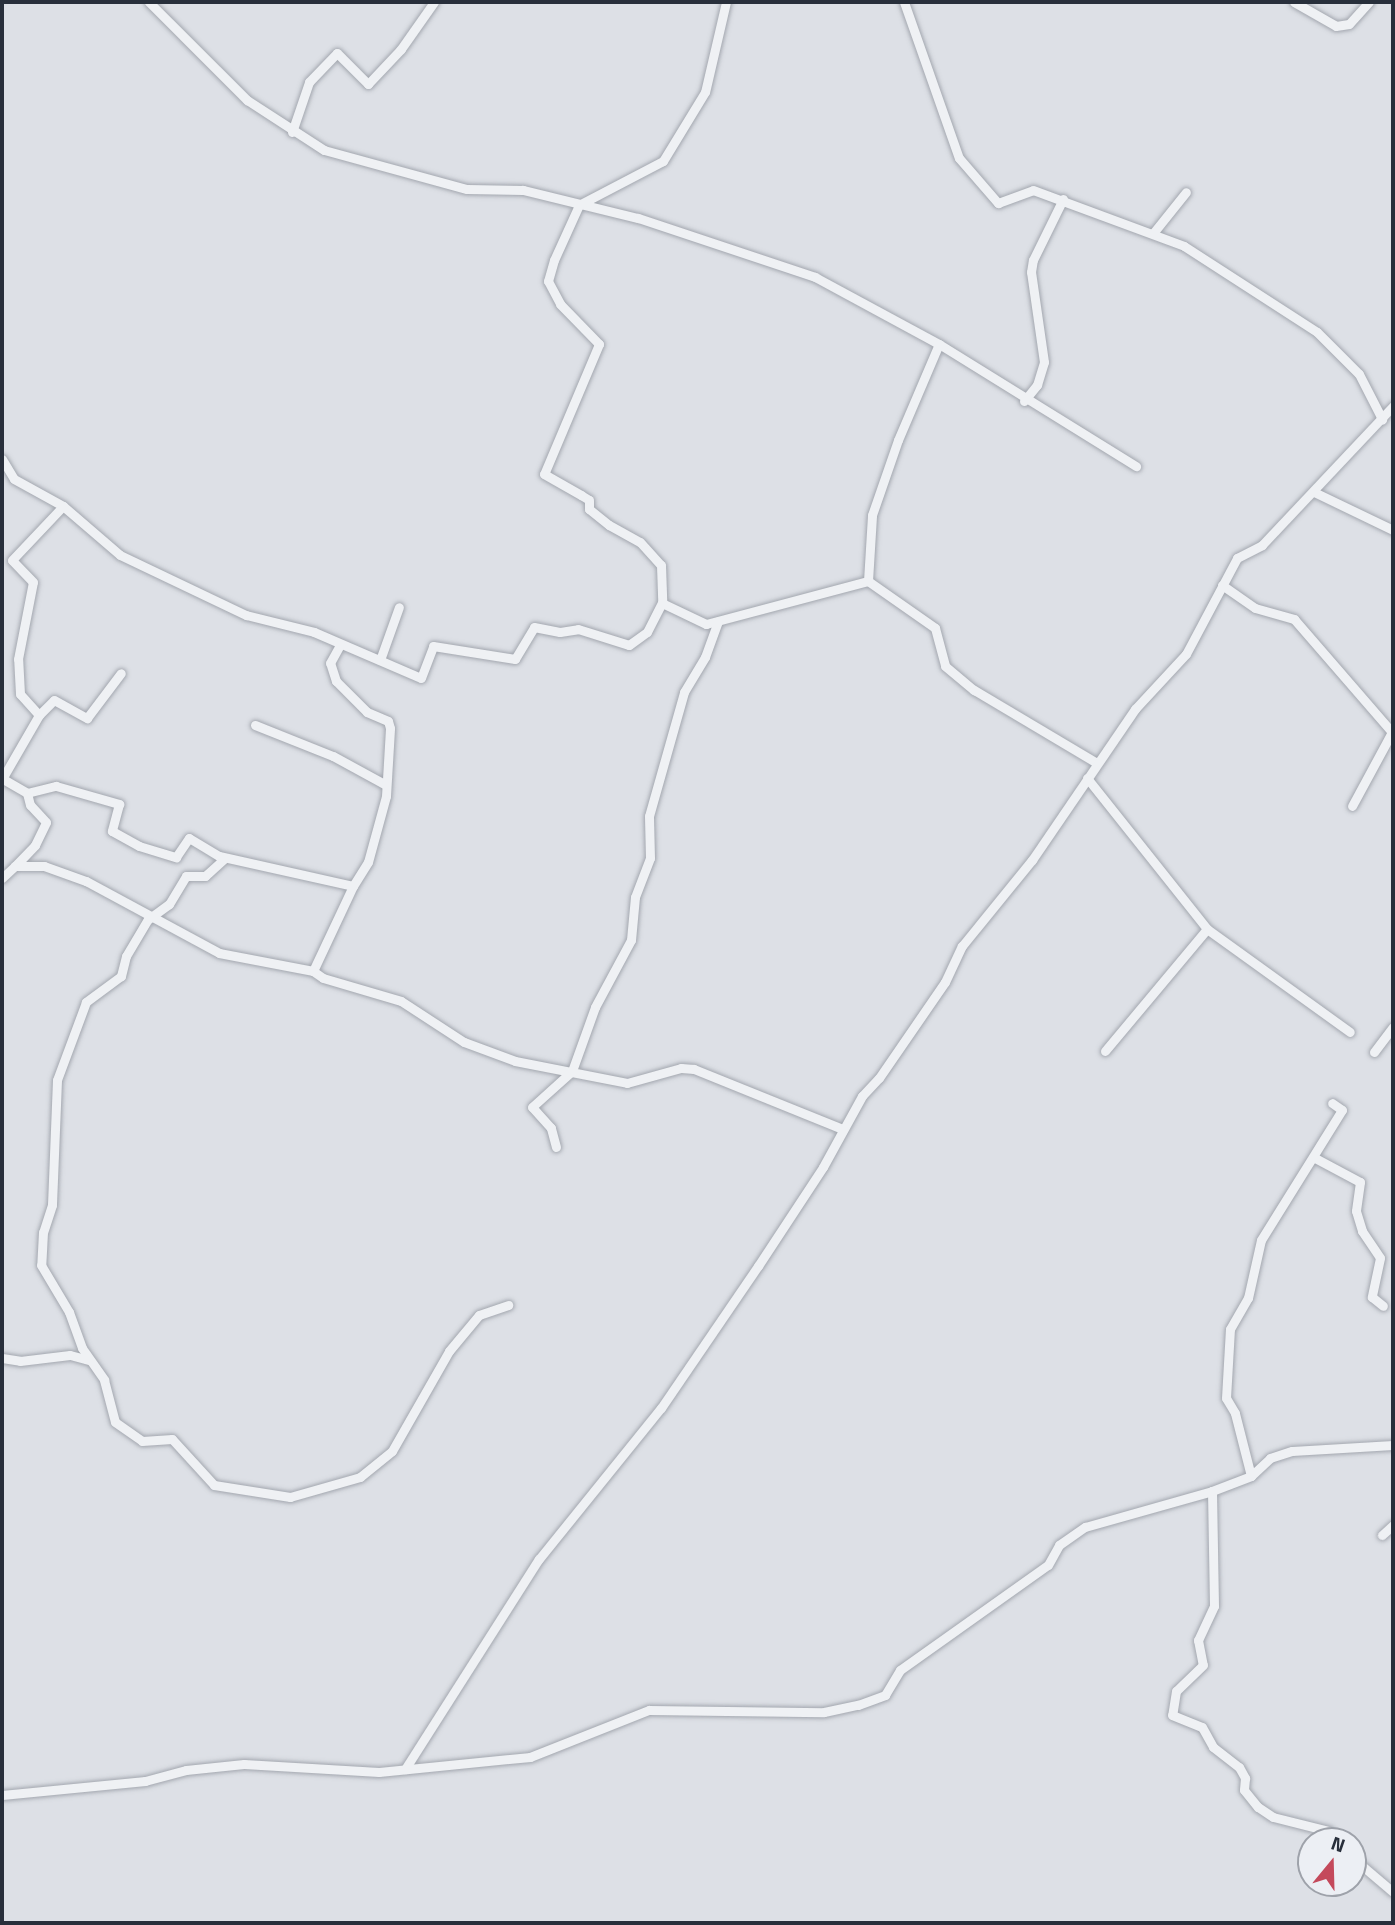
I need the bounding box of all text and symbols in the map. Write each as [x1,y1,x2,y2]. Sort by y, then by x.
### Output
north arrow [1297,1827,1367,1897]
text: N [1327,1828,1349,1859]

